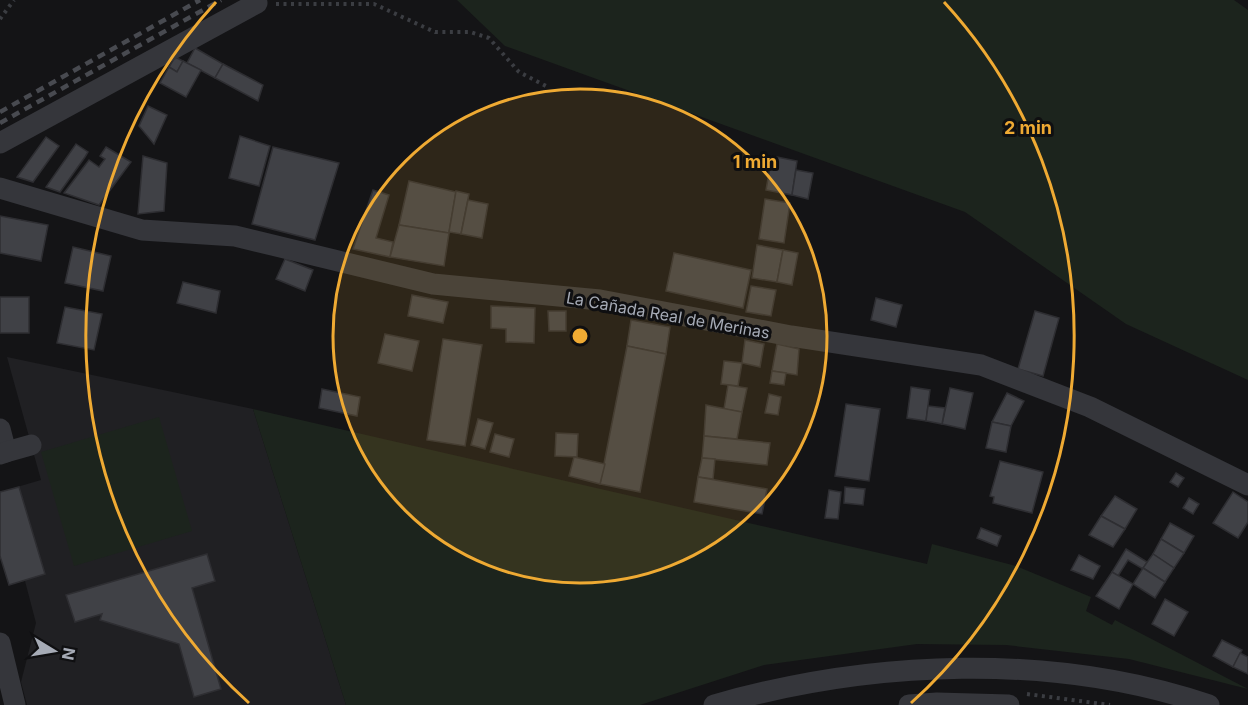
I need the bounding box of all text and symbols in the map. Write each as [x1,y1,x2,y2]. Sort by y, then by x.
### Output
text: 2 min [1004,117,1052,138]
text: 1 min [733,151,777,172]
street label: La Cañada Real de Merinas [565,287,771,343]
centre of rings [570,326,590,346]
north arrow [24,621,84,681]
text: N [58,646,80,662]

